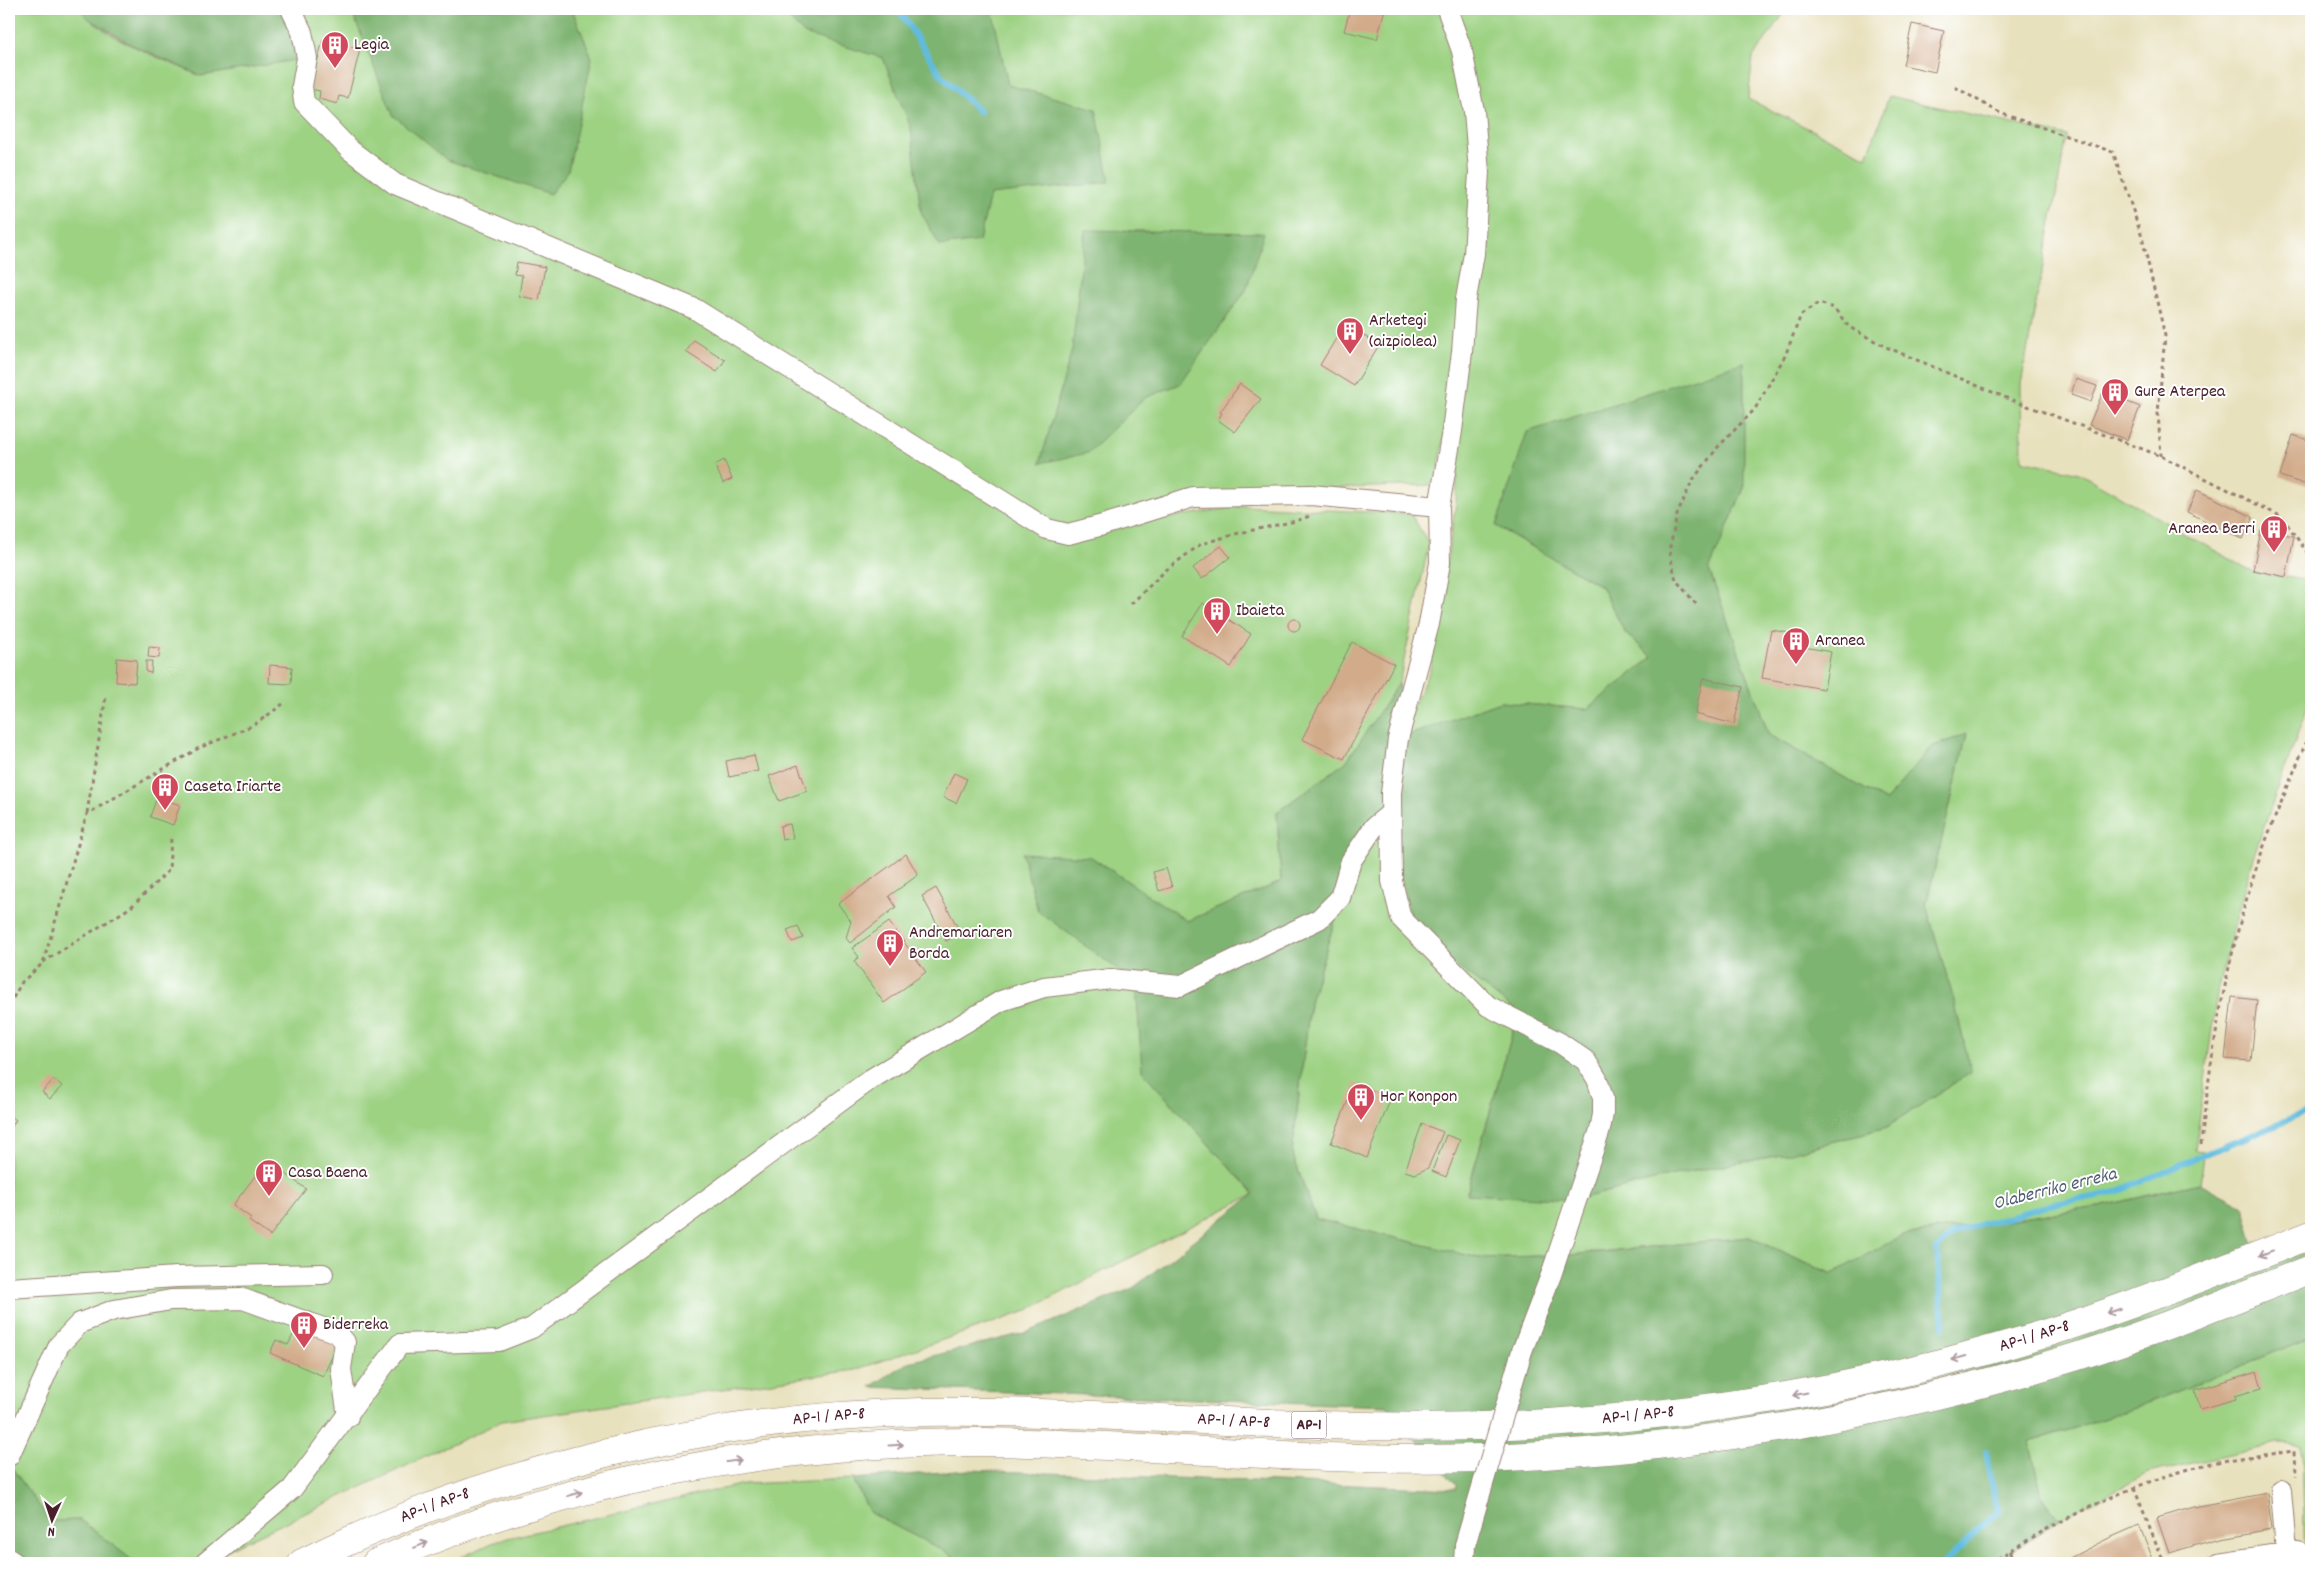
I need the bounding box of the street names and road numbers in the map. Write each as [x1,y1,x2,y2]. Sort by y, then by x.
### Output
street label: AP-1 / AP-8 [1996,1314,2073,1359]
street label: AP-1 / AP-8 [1601,1400,1676,1432]
street label: AP-1 / AP-8 [791,1402,866,1433]
street label: AP-1 / AP-8 [1197,1407,1271,1435]
road number: AP-1 [1292,1412,1326,1438]
street label: AP-1 / AP-8 [396,1481,473,1530]

